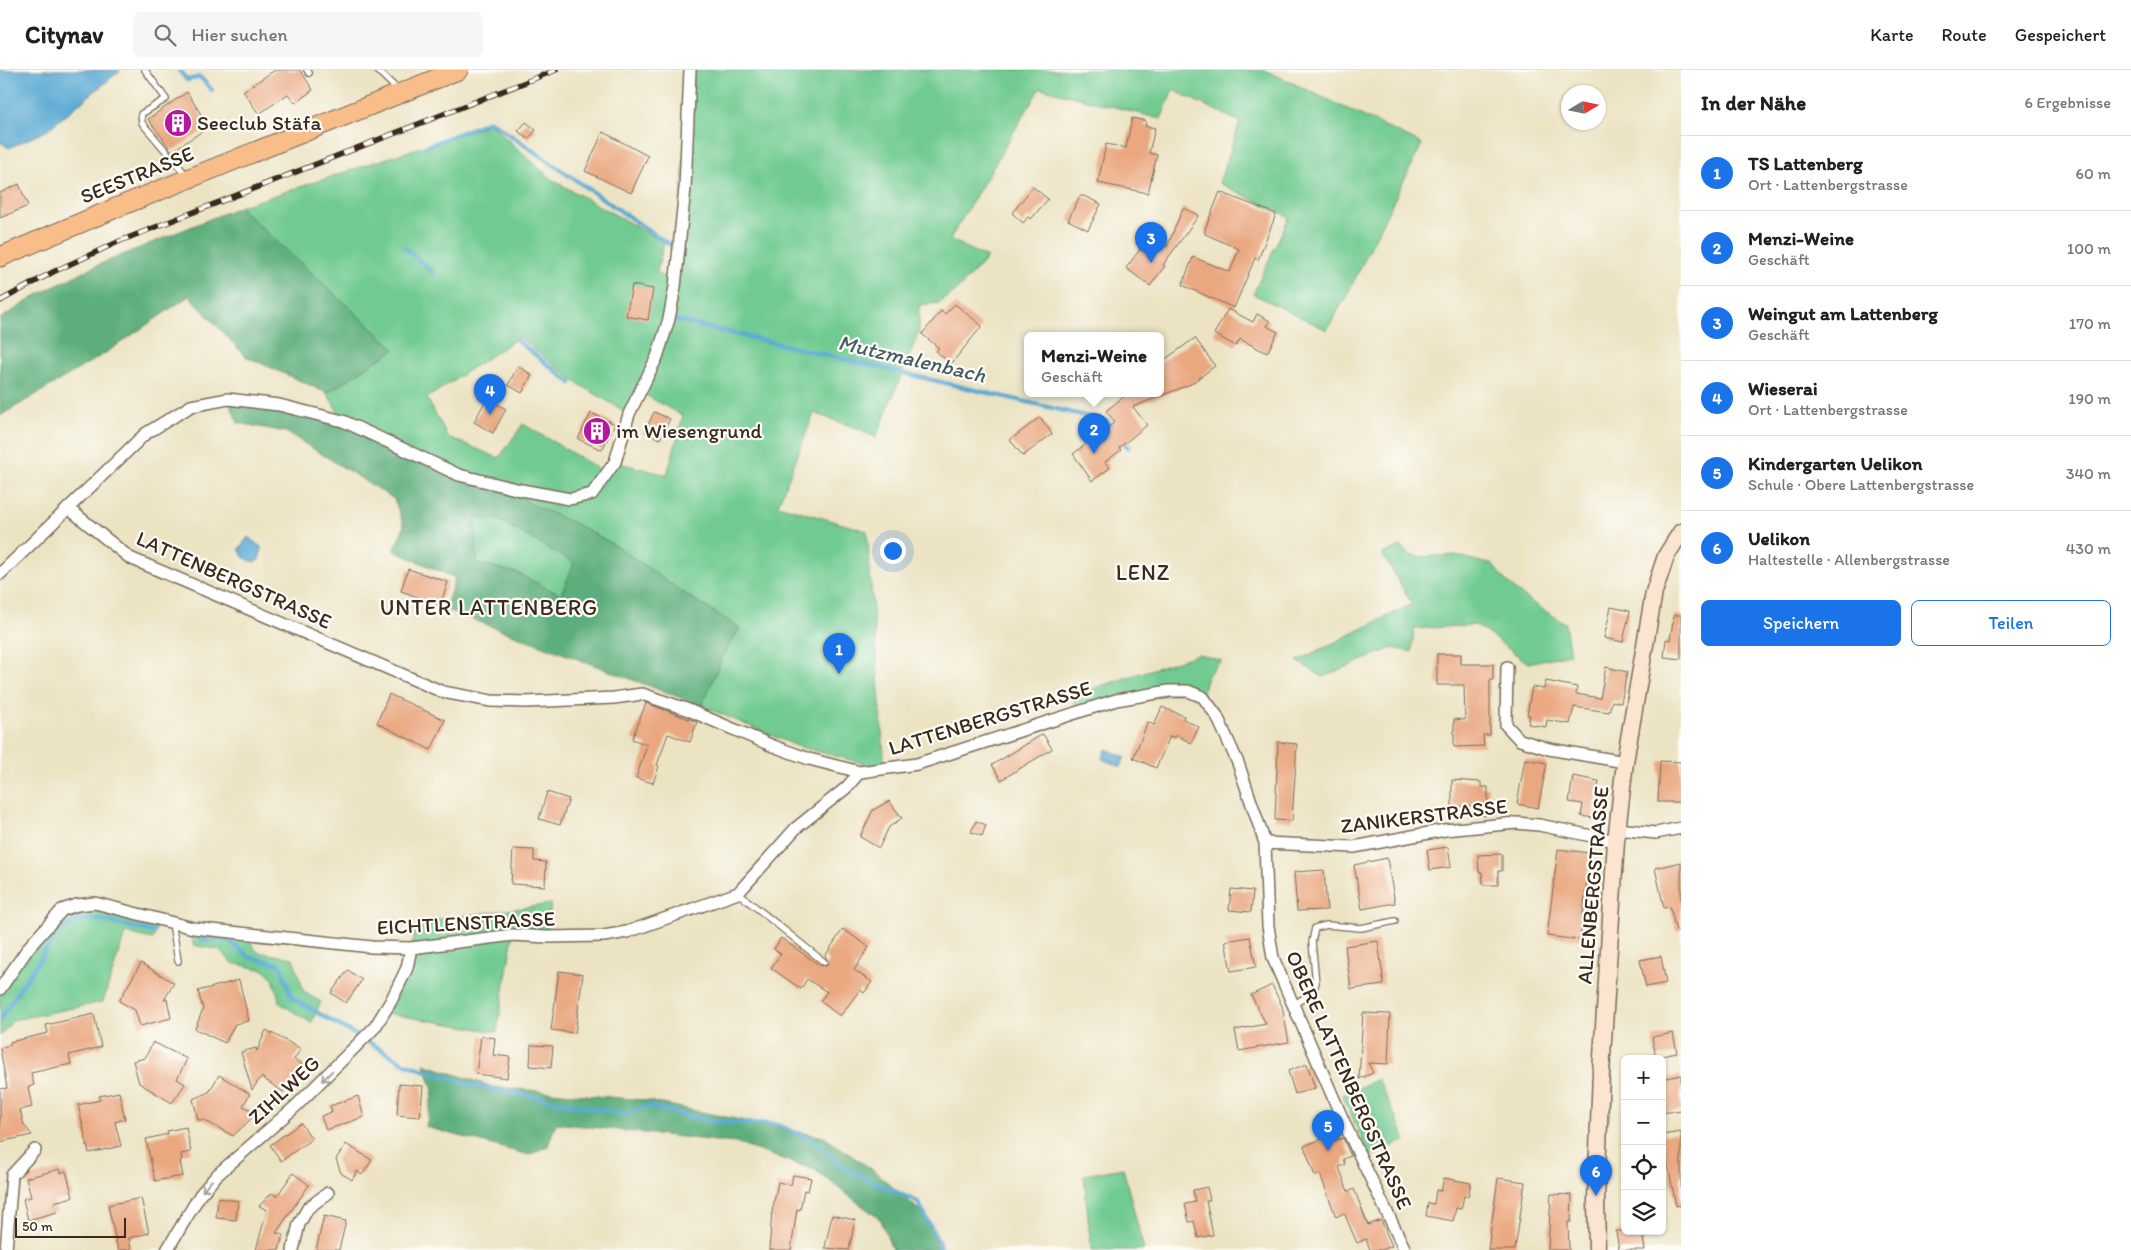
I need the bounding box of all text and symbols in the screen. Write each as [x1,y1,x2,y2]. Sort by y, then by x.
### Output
search box [133,12,483,57]
text: Citynav [25,20,103,49]
icon: search [151,21,179,49]
text: Hier suchen [191,23,288,46]
text: Karte [1870,24,1913,46]
text: Route [1941,24,1987,46]
text: Gespeichert [2015,24,2106,46]
north arrow [1561,85,1606,130]
text: In der Nähe [1701,90,1806,115]
text: 6 Ergebnisse [2025,93,2111,112]
building icon: Seeclub Stäfa [163,108,193,138]
place label: Seeclub Stäfa [197,110,322,135]
street label: SEESTRASSE [76,140,197,209]
text: TS Lattenberg [1748,152,1863,175]
text: 1 [1713,164,1721,183]
text: 60 m [2076,164,2111,183]
text: Ort · Lattenbergstrasse [1748,175,1908,194]
pin: 3 [1135,222,1167,263]
text: Menzi-Weine [1748,227,1854,250]
text: 2 [1713,239,1721,258]
text: 100 m [2067,239,2111,258]
text: Geschäft [1748,250,1810,269]
text: Weingut am Lattenberg [1748,302,1938,325]
text: 3 [1713,314,1721,333]
text: 170 m [2069,314,2111,333]
text: Geschäft [1748,325,1810,344]
water label: Mutzmalenbach [836,328,989,389]
popup [1024,332,1164,397]
text: Menzi-Weine [1041,344,1147,367]
text: Geschäft [1041,367,1103,386]
pin: 4 [474,374,506,415]
text: Wieserai [1748,377,1818,400]
text: 4 [1712,389,1722,408]
text: 190 m [2068,389,2111,408]
text: Ort · Lattenbergstrasse [1748,400,1908,419]
pin: 2 [1078,413,1110,454]
building icon: im Wiesengrund [582,416,612,446]
place label: im Wiesengrund [616,418,763,443]
text: Kindergarten Uelikon [1748,452,1923,475]
text: 5 [1713,464,1721,483]
text: 340 m [2066,464,2111,483]
text: Schule · Obere Lattenbergstrasse [1748,475,1974,494]
street label: LATTENBERGSTRASSE [133,525,336,634]
text: Uelikon [1748,527,1810,550]
your location [880,538,906,564]
text: 6 [1713,539,1721,558]
text: 430 m [2066,539,2111,558]
text: Haltestelle · Allenbergstrasse [1748,550,1950,569]
district label: LENZ [1116,559,1170,586]
district label: UNTER LATTENBERG [380,594,598,621]
button: Speichern [1701,600,1901,646]
button: Teilen [1911,600,2111,646]
pin: 1 [823,633,855,674]
street label: LATTENBERGSTRASSE [885,675,1095,760]
street label: ALLENBERGSTRASSE [1571,785,1614,985]
street label: ZANIKERSTRASSE [1339,793,1509,838]
street label: EICHTLENSTRASSE [376,905,556,940]
street label: OBERE LATTENBERGSTRASSE [1281,947,1418,1213]
street label: ZIHLWEG [243,1050,325,1129]
map controls [1621,1055,1666,1235]
button: + [1621,1055,1666,1100]
one-way arrow [321,1070,333,1082]
button: − [1621,1100,1666,1145]
pin: 5 [1312,1110,1344,1151]
button: locate [1621,1145,1666,1190]
pin: 6 [1580,1155,1612,1196]
one-way arrow [202,1180,213,1193]
button: layers [1621,1190,1666,1235]
scale bar [15,1215,126,1238]
text: 50 m [22,1218,53,1235]

